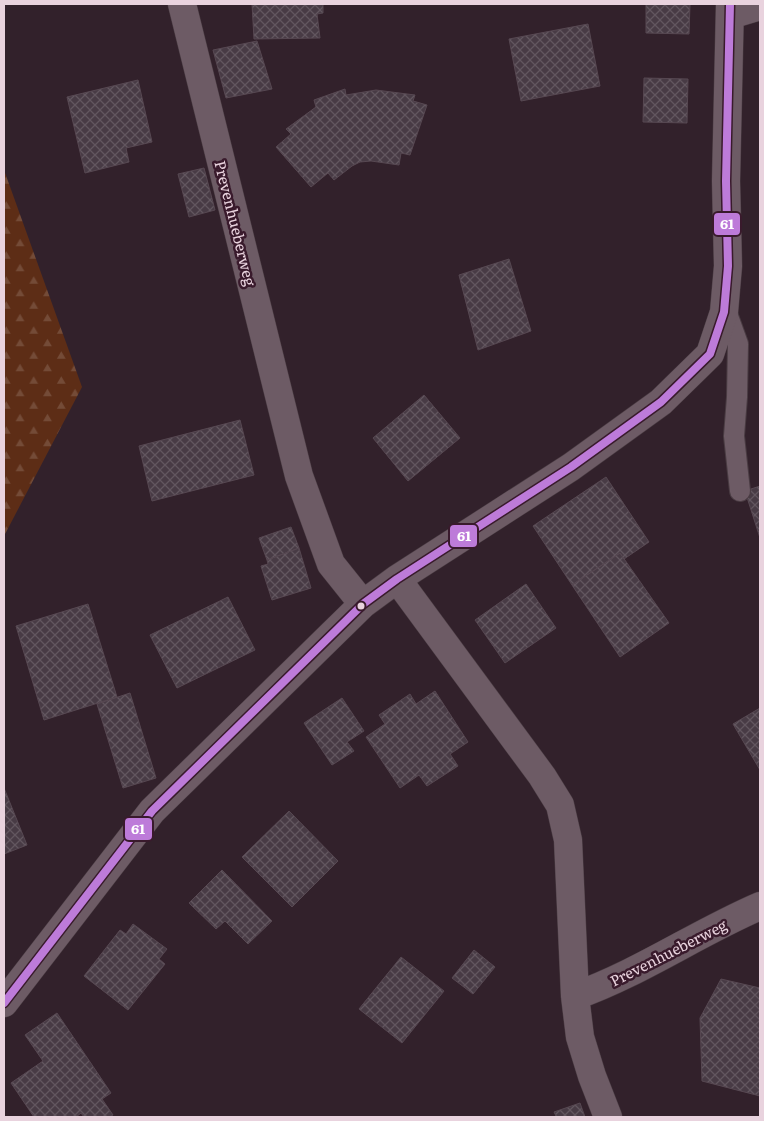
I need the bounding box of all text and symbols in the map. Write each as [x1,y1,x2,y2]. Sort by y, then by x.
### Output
street label: Prevenhueberweg [209,158,263,289]
line badge: 61 [713,212,741,236]
text: 61 [720,213,734,233]
line badge: 61 [449,524,478,548]
text: 61 [457,525,471,545]
unlabelled marker [356,601,366,611]
line badge: 61 [124,817,153,841]
text: 61 [131,818,145,838]
street label: Prevenhueberweg [605,912,731,991]

